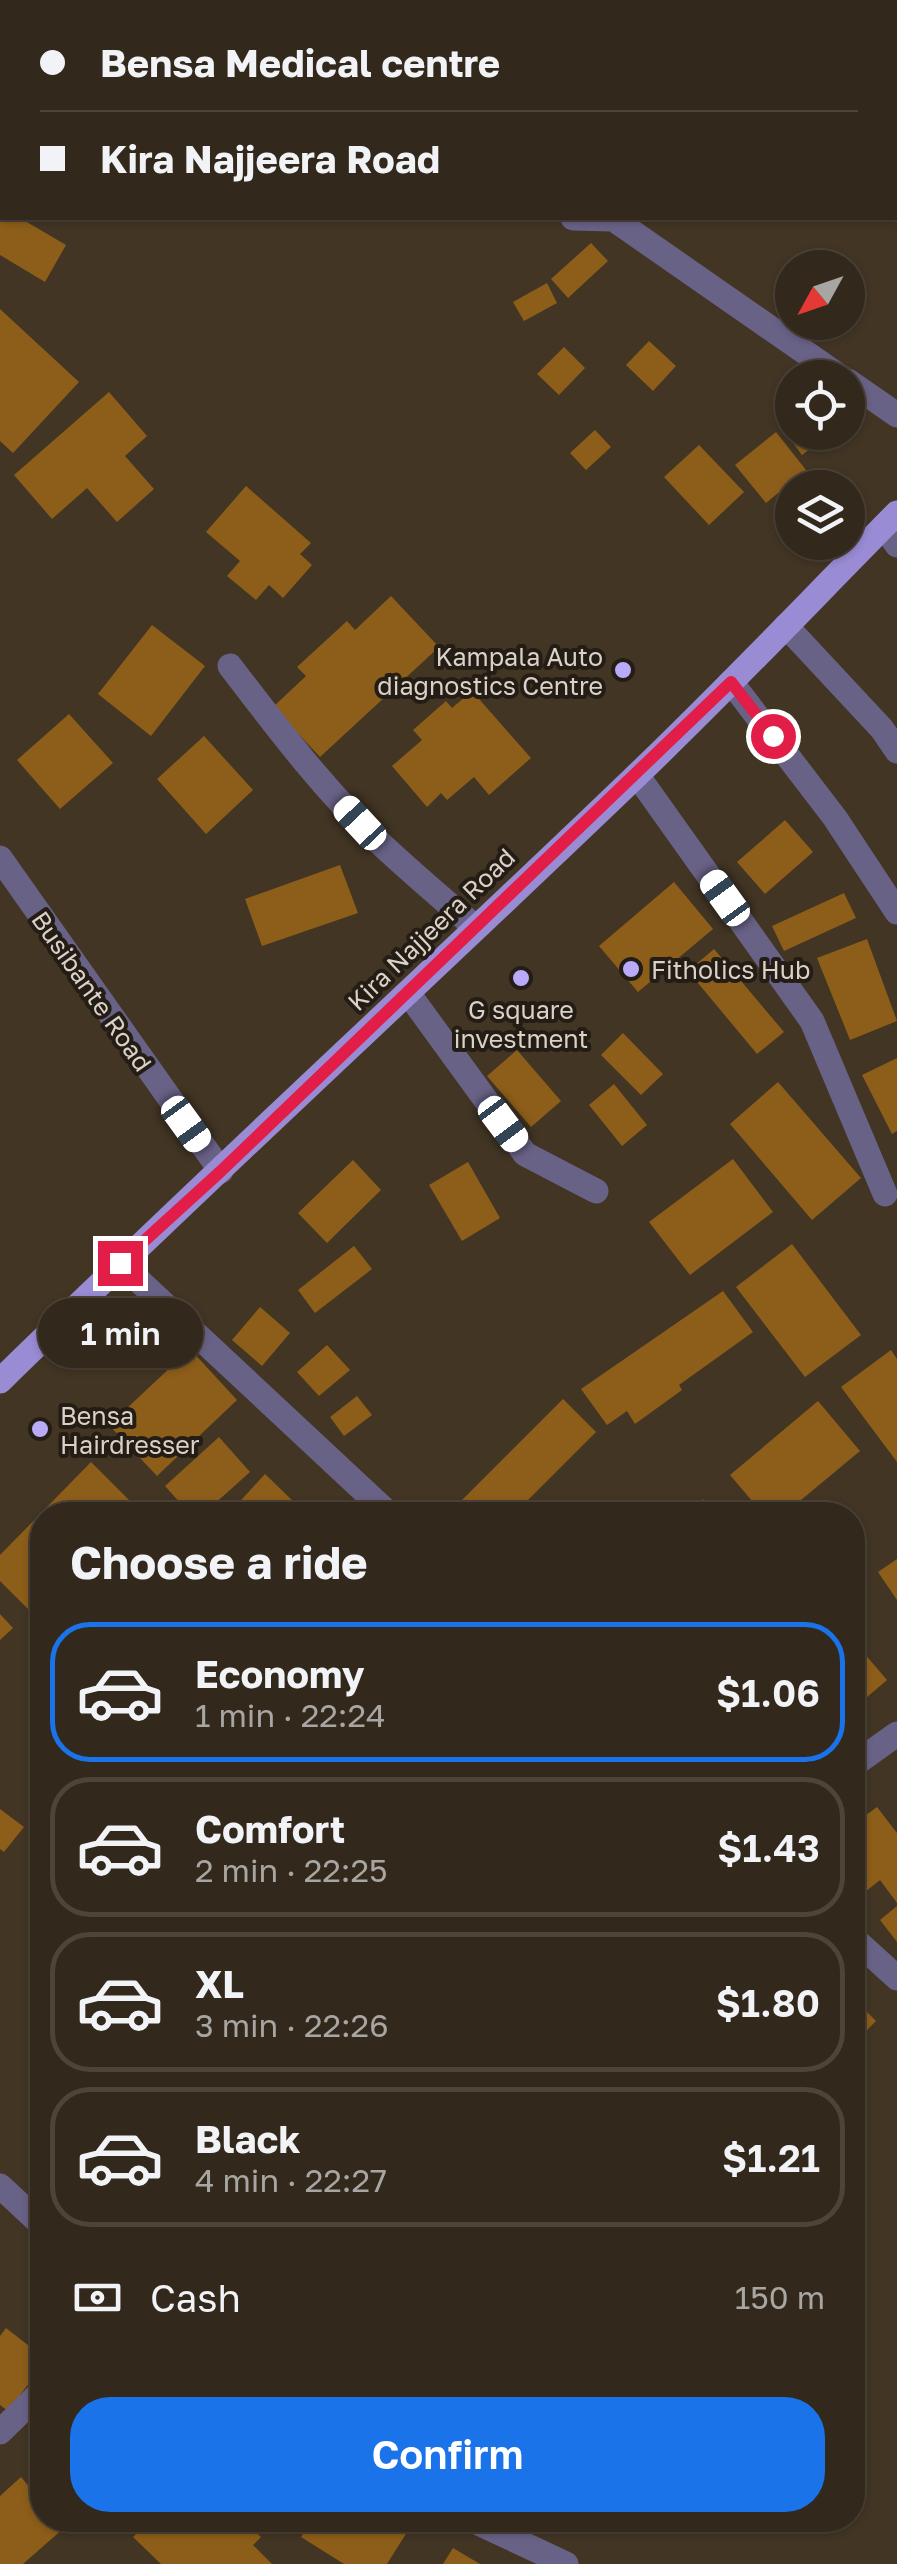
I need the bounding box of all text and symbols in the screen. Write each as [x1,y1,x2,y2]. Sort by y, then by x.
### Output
text: Bensa Medical centre [100,40,500,85]
text: Kira Najjeera Road [100,136,440,181]
north arrow [775,250,865,340]
map controls [775,250,865,560]
button: locate [775,360,865,450]
button: layers [775,470,865,560]
place label: Kampala Auto diagnostics Centre [377,641,603,701]
marker: Kampala Auto diagnostics Centre [612,659,634,681]
route start [751,714,796,759]
car [329,791,391,855]
street label: Kira Najjeera Road [341,841,521,1017]
car [695,865,755,931]
street label: Busibante Road [25,905,159,1077]
place label: Fitholics Hub [651,954,810,985]
marker: Fitholics Hub [620,958,642,980]
marker: G square investment [510,967,532,989]
place label: G square investment [454,994,588,1054]
car [156,1091,216,1157]
car [473,1091,533,1157]
route end [98,1241,143,1286]
callout: 1 min [38,1298,202,1368]
text: 1 min [80,1314,161,1352]
place label: Bensa Hairdresser [60,1400,200,1460]
marker: Bensa Hairdresser [29,1418,51,1440]
text: Choose a ride [70,1535,368,1589]
icon: car [75,1647,165,1737]
text: Economy [195,1651,364,1696]
text: $1.06 [716,1670,820,1715]
text: 1 min · 22:24 [195,1696,386,1734]
icon: car [75,1802,165,1892]
text: Comfort [195,1806,345,1851]
text: $1.43 [717,1825,820,1870]
text: 2 min · 22:25 [195,1851,388,1889]
icon: car [75,1957,165,2047]
text: XL [195,1961,244,2006]
text: $1.80 [716,1980,820,2025]
text: 3 min · 22:26 [195,2006,389,2044]
icon: car [75,2112,165,2202]
text: Black [195,2116,300,2161]
text: $1.21 [722,2135,820,2180]
text: 4 min · 22:27 [195,2161,387,2199]
icon: cash [70,2270,125,2325]
text: Cash [150,2275,241,2320]
text: 150 m [735,2278,825,2316]
button: Confirm [70,2397,825,2512]

